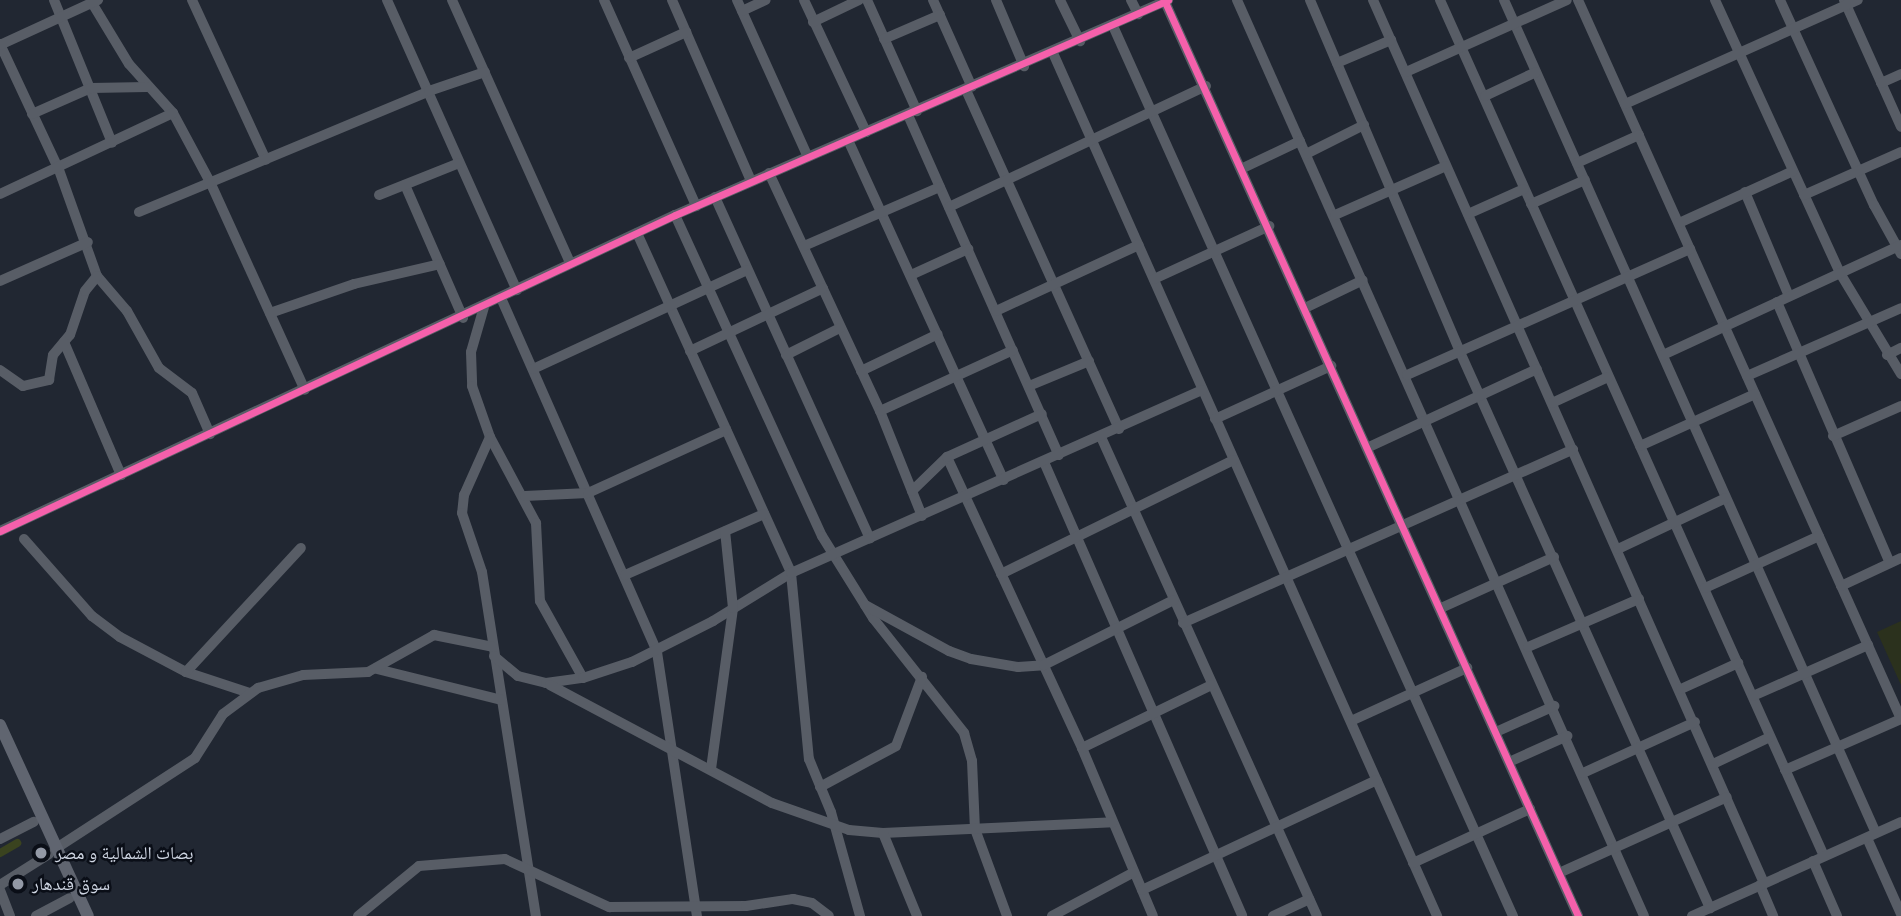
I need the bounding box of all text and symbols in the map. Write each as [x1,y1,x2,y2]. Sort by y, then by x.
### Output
place label: بصات الشمالية و مصر [55,842,194,864]
marker: بصات الشمالية و مصر [33,845,49,861]
place label: سوق قندهار [32,873,110,895]
marker: سوق قندهار [10,876,26,892]

